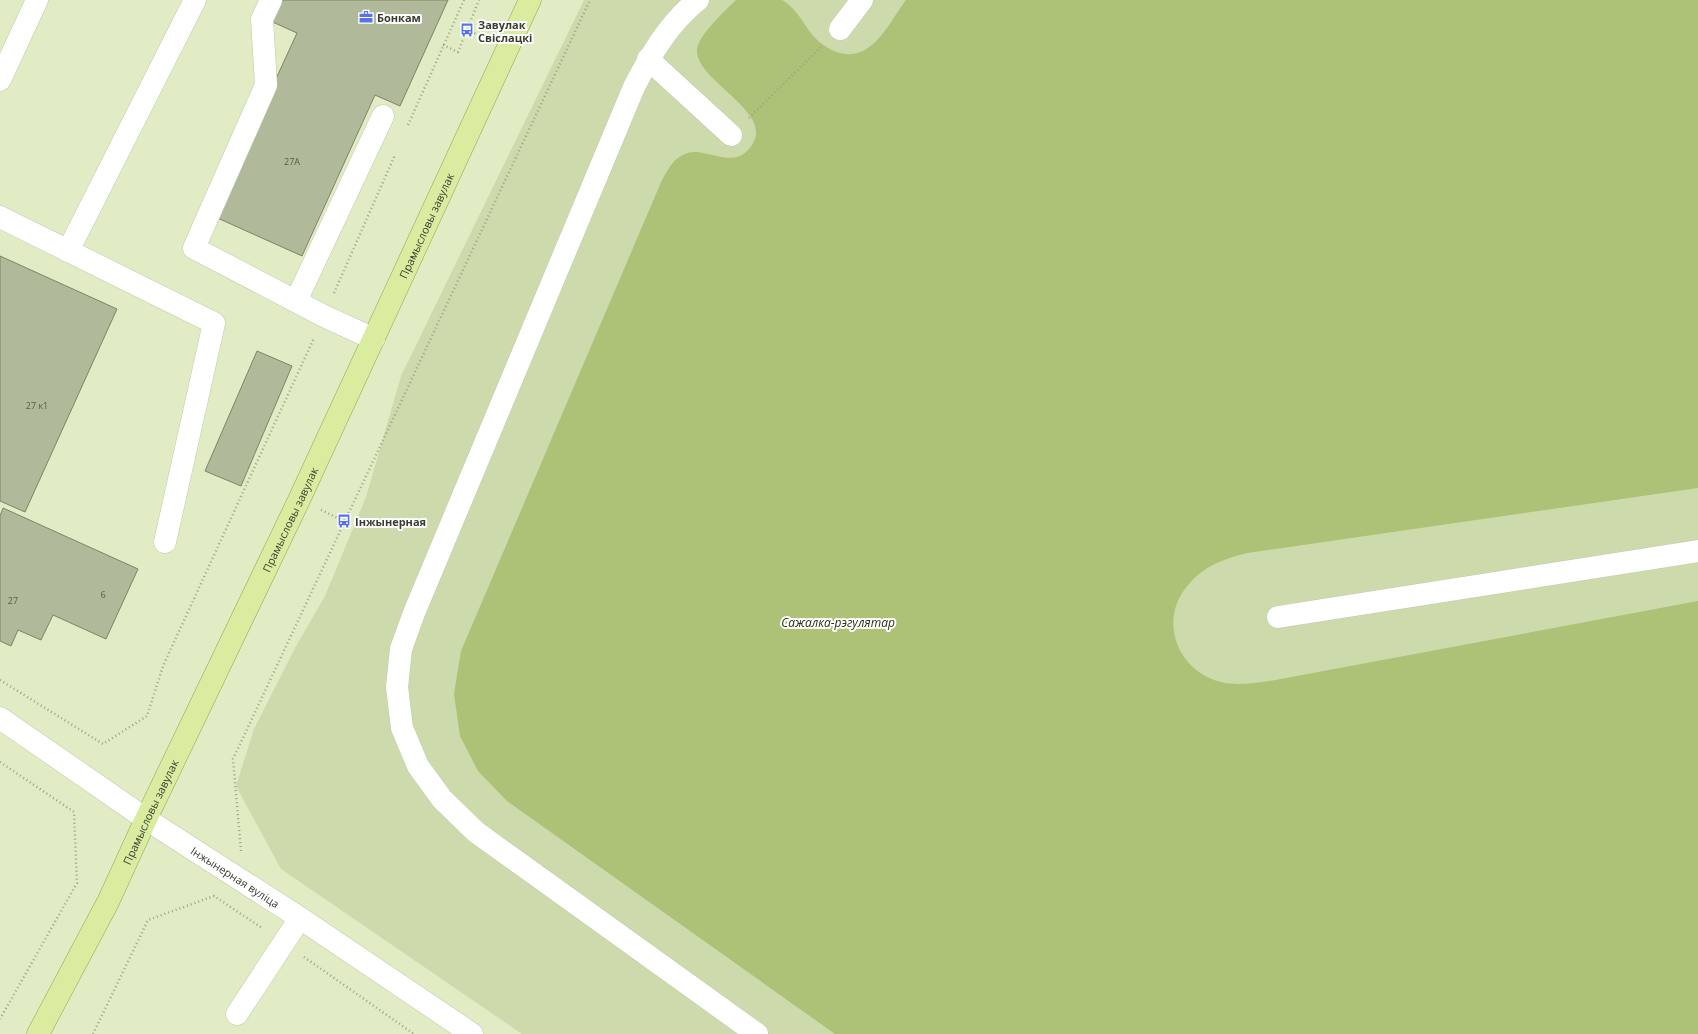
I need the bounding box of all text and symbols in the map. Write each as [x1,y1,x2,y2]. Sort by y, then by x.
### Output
office icon: Бонкам [358,9,374,25]
place label: Бонкам [377,10,421,25]
place label: Завулак Свіслацкі [478,17,532,45]
bus stop icon: Завулак Свіслацкі [459,22,475,38]
house number: 27А [284,155,300,168]
street label: Прамысловы завулак [395,170,457,281]
house number: 27 к1 [26,399,48,412]
street label: Прамысловы завулак [258,464,321,574]
bus stop icon: Інжынерная [336,513,352,529]
place label: Інжынерная [355,514,426,529]
house number: 6 [100,588,106,601]
house number: 27 [8,594,18,607]
water label: Сажалка-рэгулятар [781,614,895,631]
street label: Прамысловы завулак [119,756,181,867]
street label: Інжынерная вуліца [188,843,283,911]

